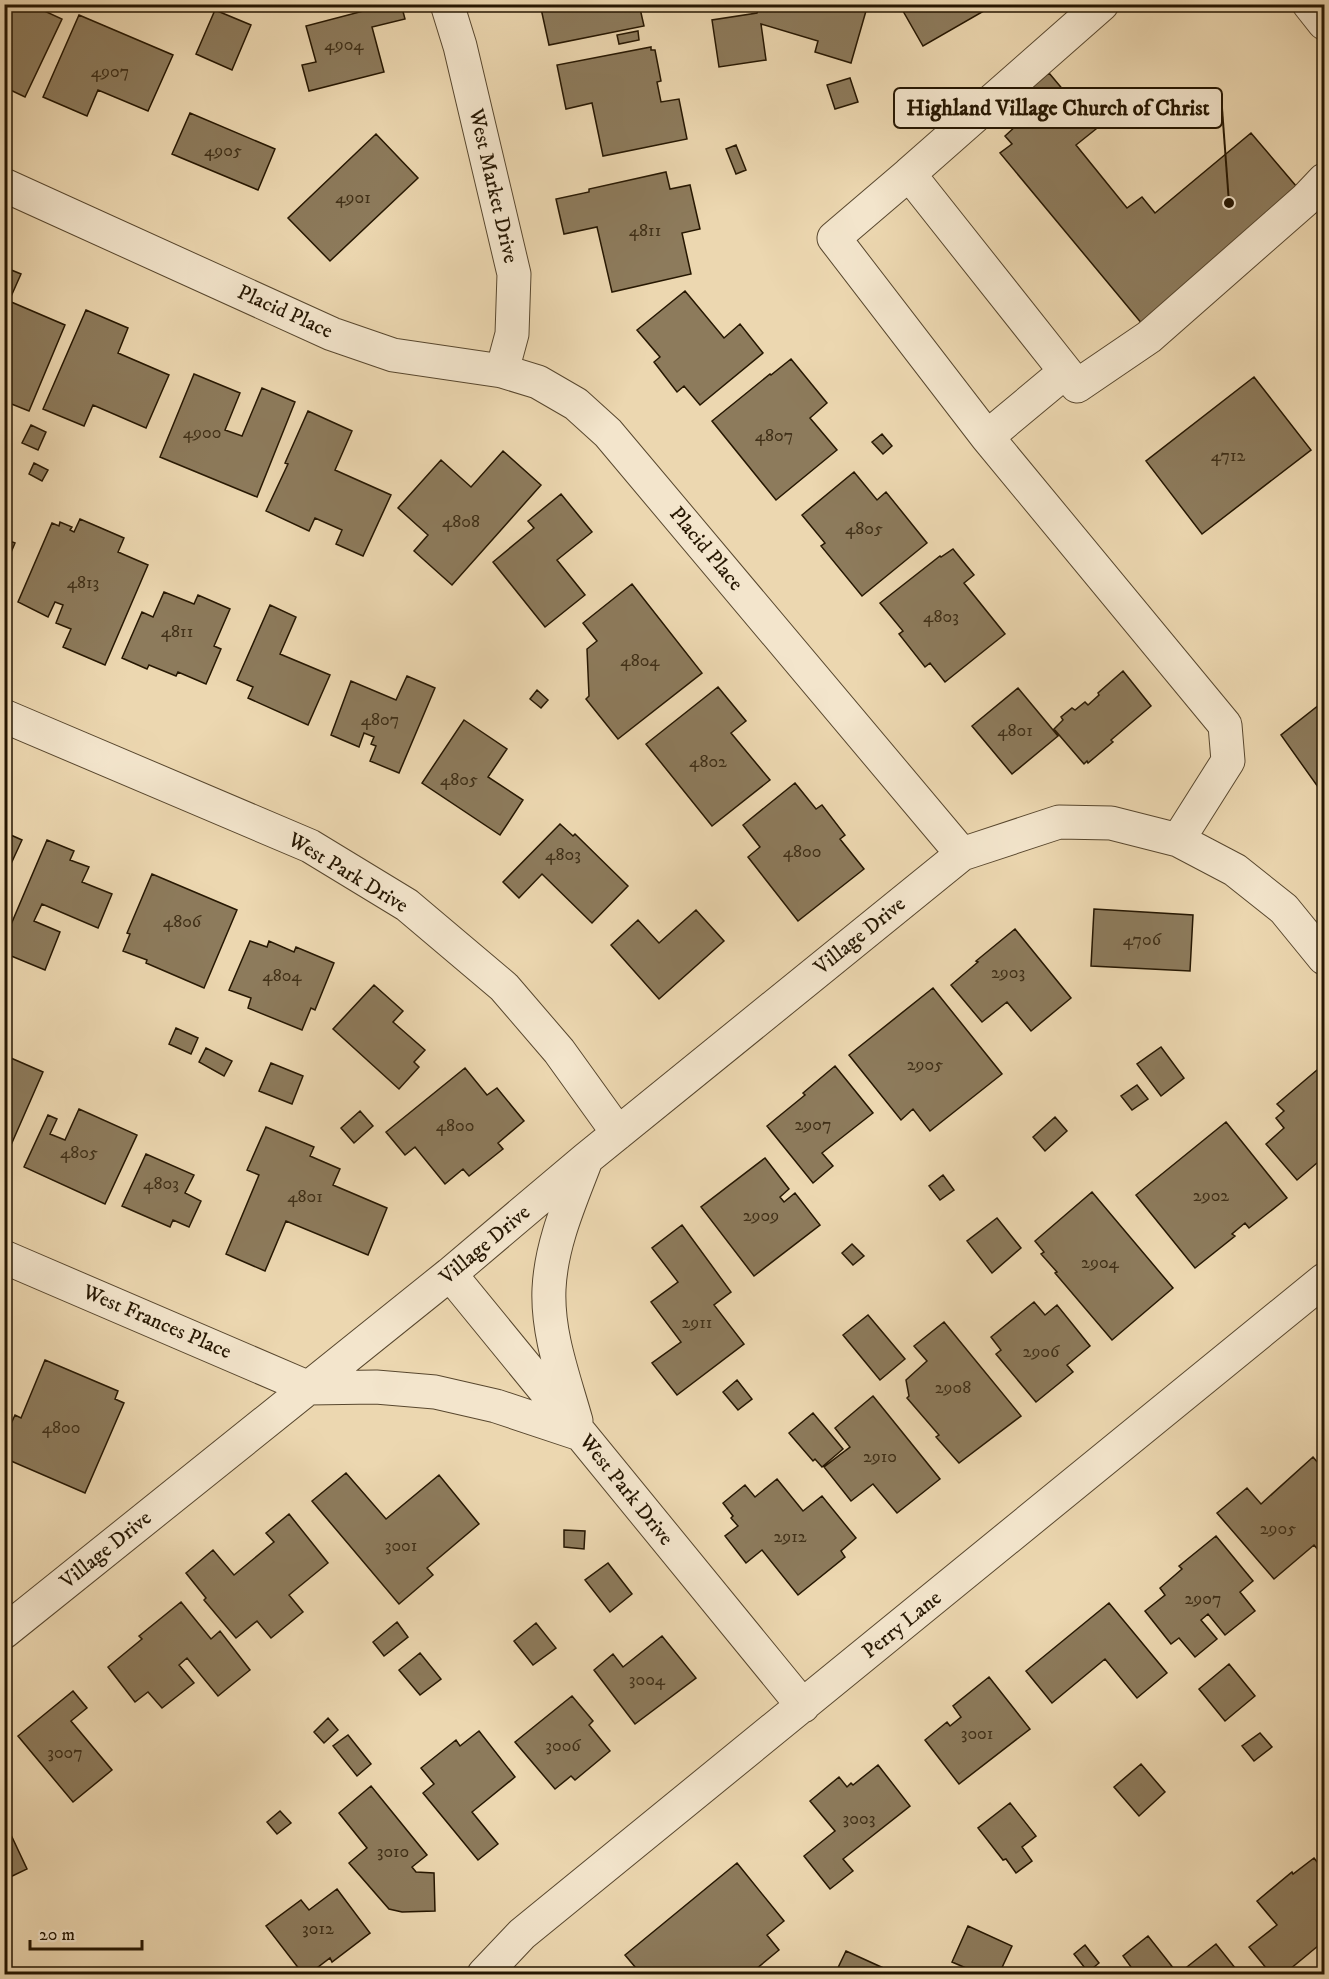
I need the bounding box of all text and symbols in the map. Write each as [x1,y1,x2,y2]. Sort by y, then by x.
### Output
house number: 4904 [324,34,364,56]
house number: 4907 [91,61,129,83]
callout: Highland Village Church of Christ [894,88,1222,128]
text: Highland Village Church of Christ [906,95,1210,122]
street label: West Market Drive [462,105,523,266]
house number: 4905 [204,140,242,162]
house number: 4901 [335,187,371,209]
house number: 4811 [629,220,661,242]
street label: Placid Place [233,279,337,345]
house number: 4900 [183,422,221,444]
house number: 4807 [755,425,793,447]
house number: 4712 [1211,445,1246,467]
street label: Placid Place [663,502,749,597]
house number: 4808 [442,511,480,533]
house number: 4805 [845,518,883,540]
house number: 4813 [67,572,99,594]
house number: 4803 [923,606,959,628]
house number: 4811 [161,621,193,643]
house number: 4804 [620,650,660,672]
house number: 4807 [361,709,399,731]
house number: 4801 [997,720,1033,742]
house number: 4802 [689,751,727,773]
house number: 4805 [440,769,478,791]
street label: West Park Drive [282,826,413,919]
house number: 4800 [783,841,821,863]
house number: 4803 [545,844,581,866]
street label: Village Drive [808,891,911,981]
house number: 4806 [163,911,202,933]
house number: 4706 [1123,929,1162,951]
house number: 2903 [991,962,1025,984]
house number: 4804 [262,965,302,987]
house number: 2905 [907,1054,943,1076]
house number: 2907 [795,1114,832,1136]
house number: 4800 [436,1115,474,1137]
house number: 4805 [60,1142,98,1164]
house number: 4803 [143,1173,179,1195]
house number: 2902 [1193,1185,1229,1207]
house number: 4801 [287,1186,323,1208]
street label: Village Drive [434,1199,536,1291]
house number: 2909 [743,1205,779,1227]
house number: 2904 [1081,1252,1120,1274]
street label: West Frances Place [78,1279,236,1365]
house number: 2911 [682,1312,712,1334]
house number: 2906 [1023,1341,1060,1363]
house number: 2908 [935,1377,971,1399]
house number: 4800 [42,1417,80,1439]
street label: West Park Drive [573,1428,679,1551]
house number: 2910 [863,1446,897,1468]
street label: Village Drive [54,1505,157,1595]
house number: 2905 [1260,1518,1296,1540]
house number: 2912 [773,1526,807,1548]
house number: 3001 [385,1535,417,1557]
street label: Perry Lane [857,1585,947,1665]
house number: 2907 [1185,1588,1222,1610]
house number: 3004 [629,1669,666,1691]
house number: 3001 [961,1723,993,1745]
house number: 3006 [545,1735,581,1757]
house number: 3007 [47,1742,83,1764]
house number: 3003 [843,1808,875,1830]
house number: 3010 [377,1841,409,1863]
scale bar [30,1913,142,1951]
house number: 3012 [302,1918,334,1940]
text: 20 m [39,1924,75,1946]

